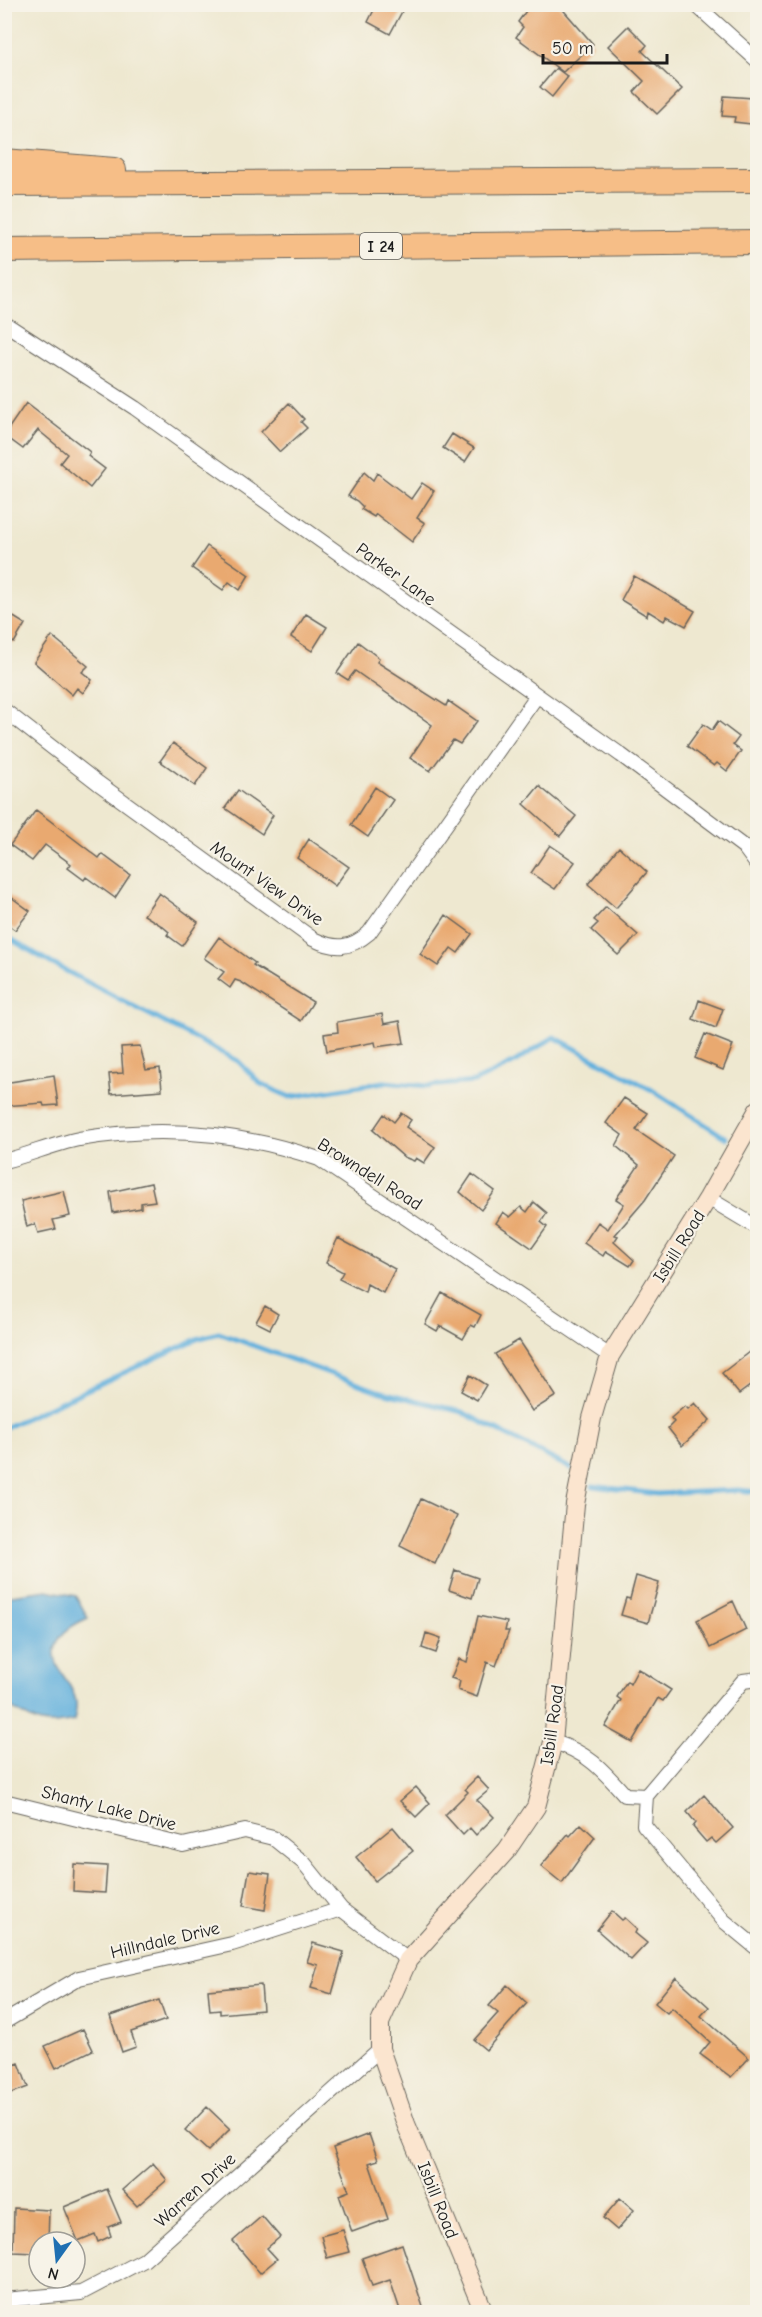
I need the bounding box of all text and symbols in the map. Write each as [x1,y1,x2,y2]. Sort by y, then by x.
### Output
scale bar [543,27,668,65]
text: 50 m [552,38,594,59]
road number: I 24 [360,233,402,259]
street label: Parker Lane [352,539,440,610]
street label: Mount View Drive [206,837,327,930]
street label: Browndell Road [314,1134,426,1215]
street label: Isbill Road [649,1206,710,1286]
street label: Isbill Road [536,1683,569,1767]
street label: Shanty Lake Drive [39,1782,178,1835]
street label: Hillndale Drive [108,1918,222,1963]
street label: Warren Drive [151,2149,240,2232]
street label: Isbill Road [413,2159,462,2242]
north arrow [27,2230,87,2290]
text: N [46,2263,61,2284]

